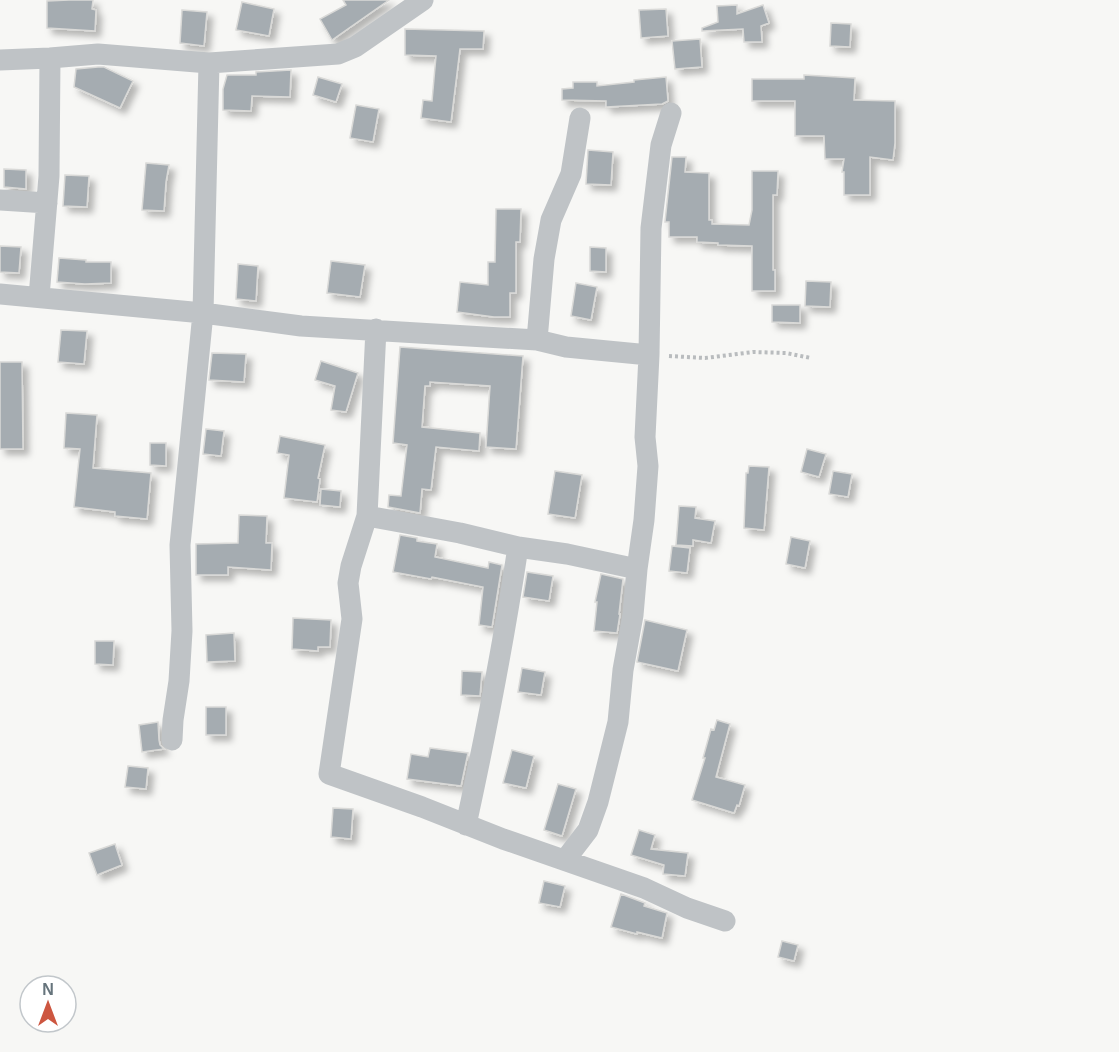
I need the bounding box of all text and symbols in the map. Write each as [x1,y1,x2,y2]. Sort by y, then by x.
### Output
north arrow [18,974,78,1034]
text: N [42,981,54,998]

